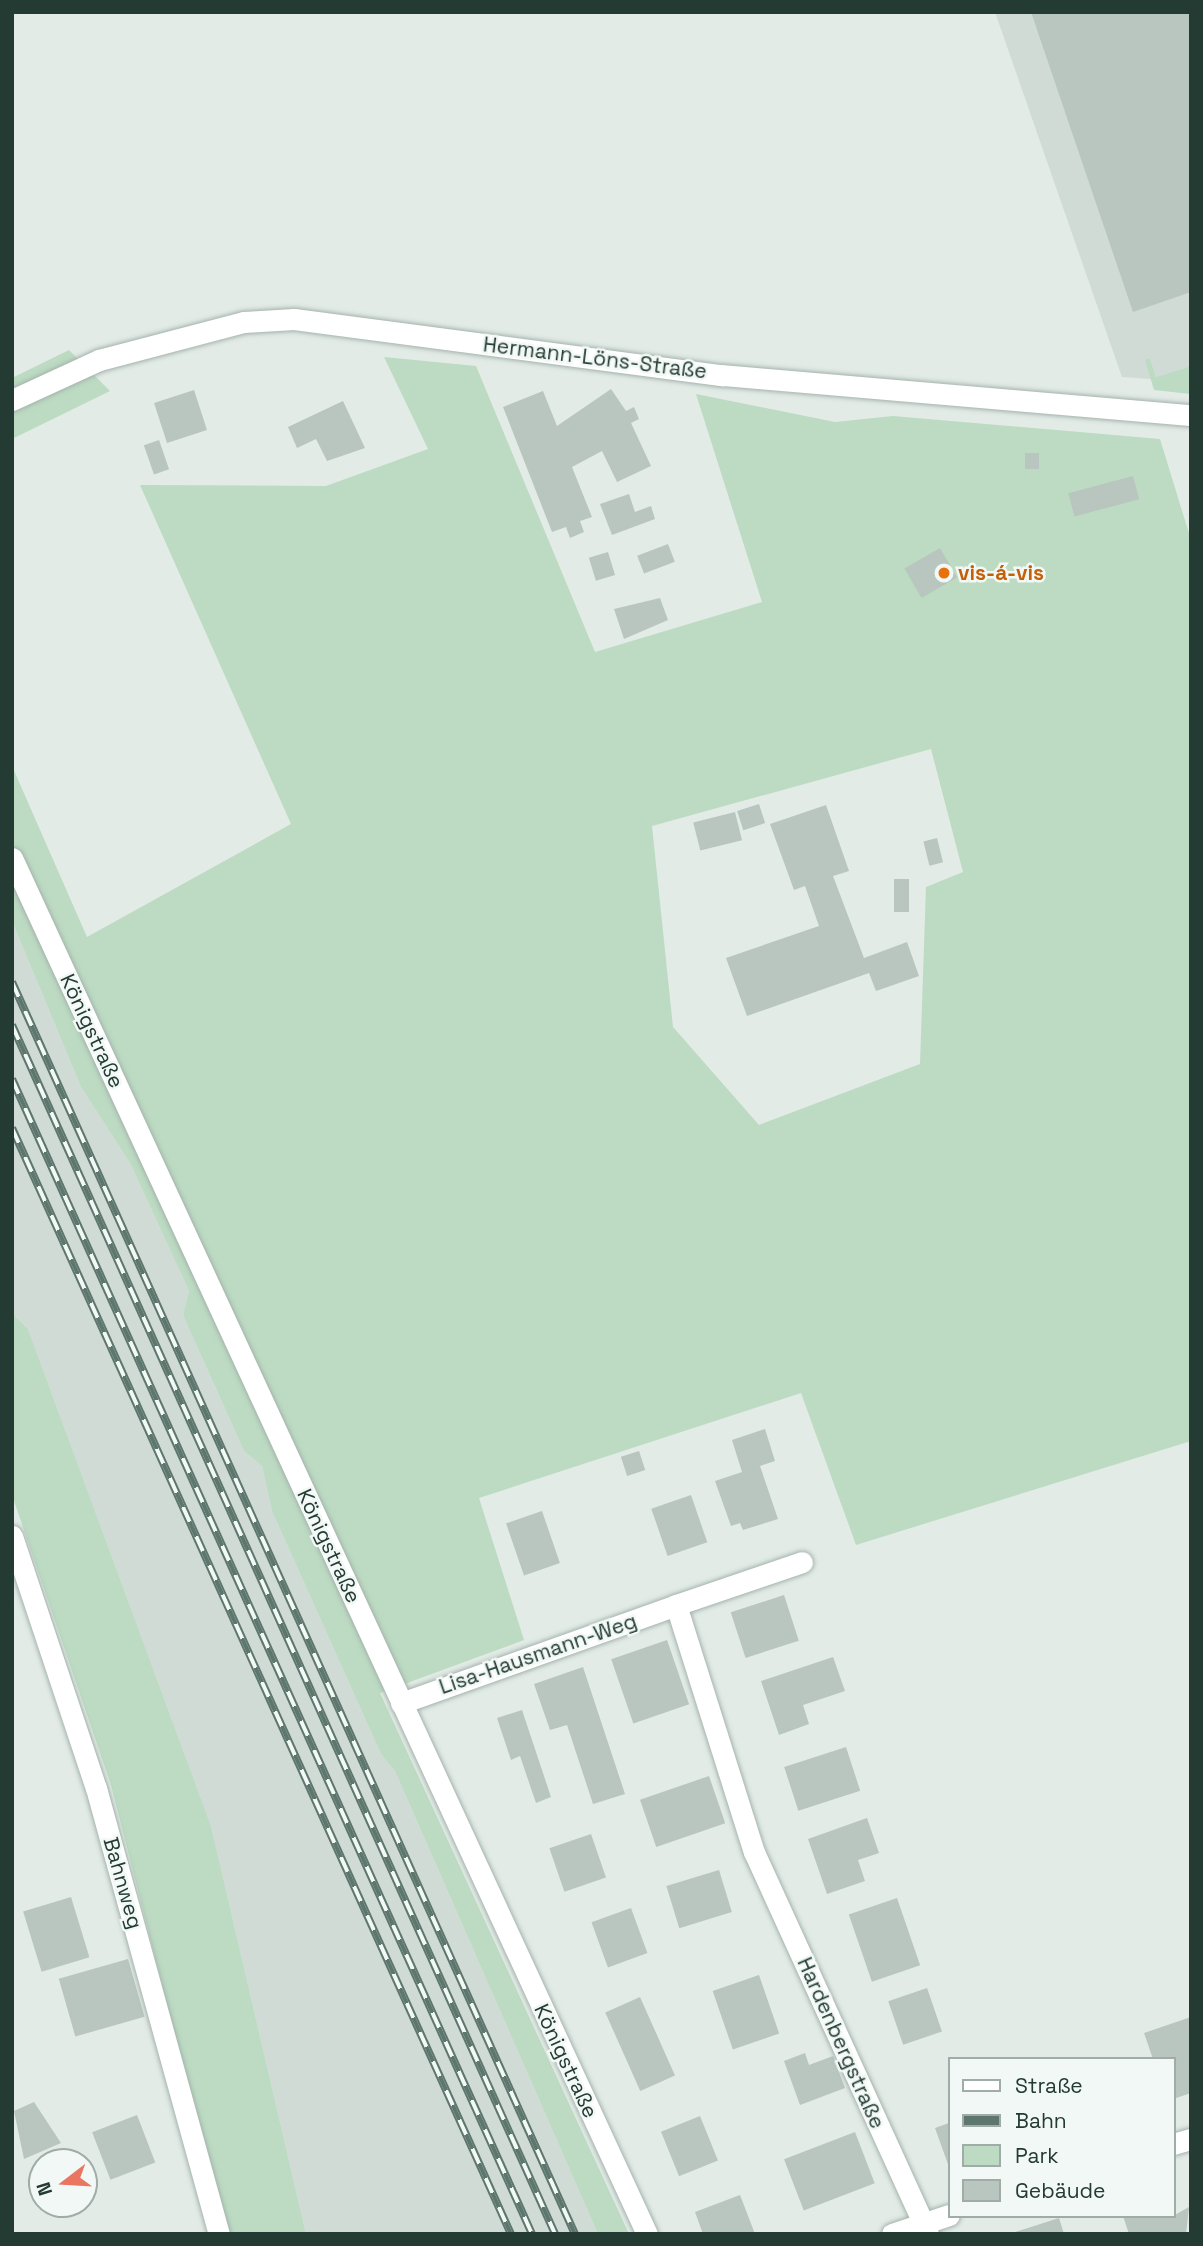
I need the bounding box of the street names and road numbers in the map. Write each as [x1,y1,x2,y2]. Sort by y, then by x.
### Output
street label: Hermann-Löns-Straße [482,332,708,384]
street label: Königstraße [55,970,129,1092]
street label: Königstraße [292,1485,366,1607]
street label: Lisa-Hausmann-Weg [436,1608,640,1700]
street label: Bahnweg [98,1834,148,1932]
street label: Hardenbergstraße [792,1953,890,2133]
street label: Königstraße [529,2000,603,2122]

